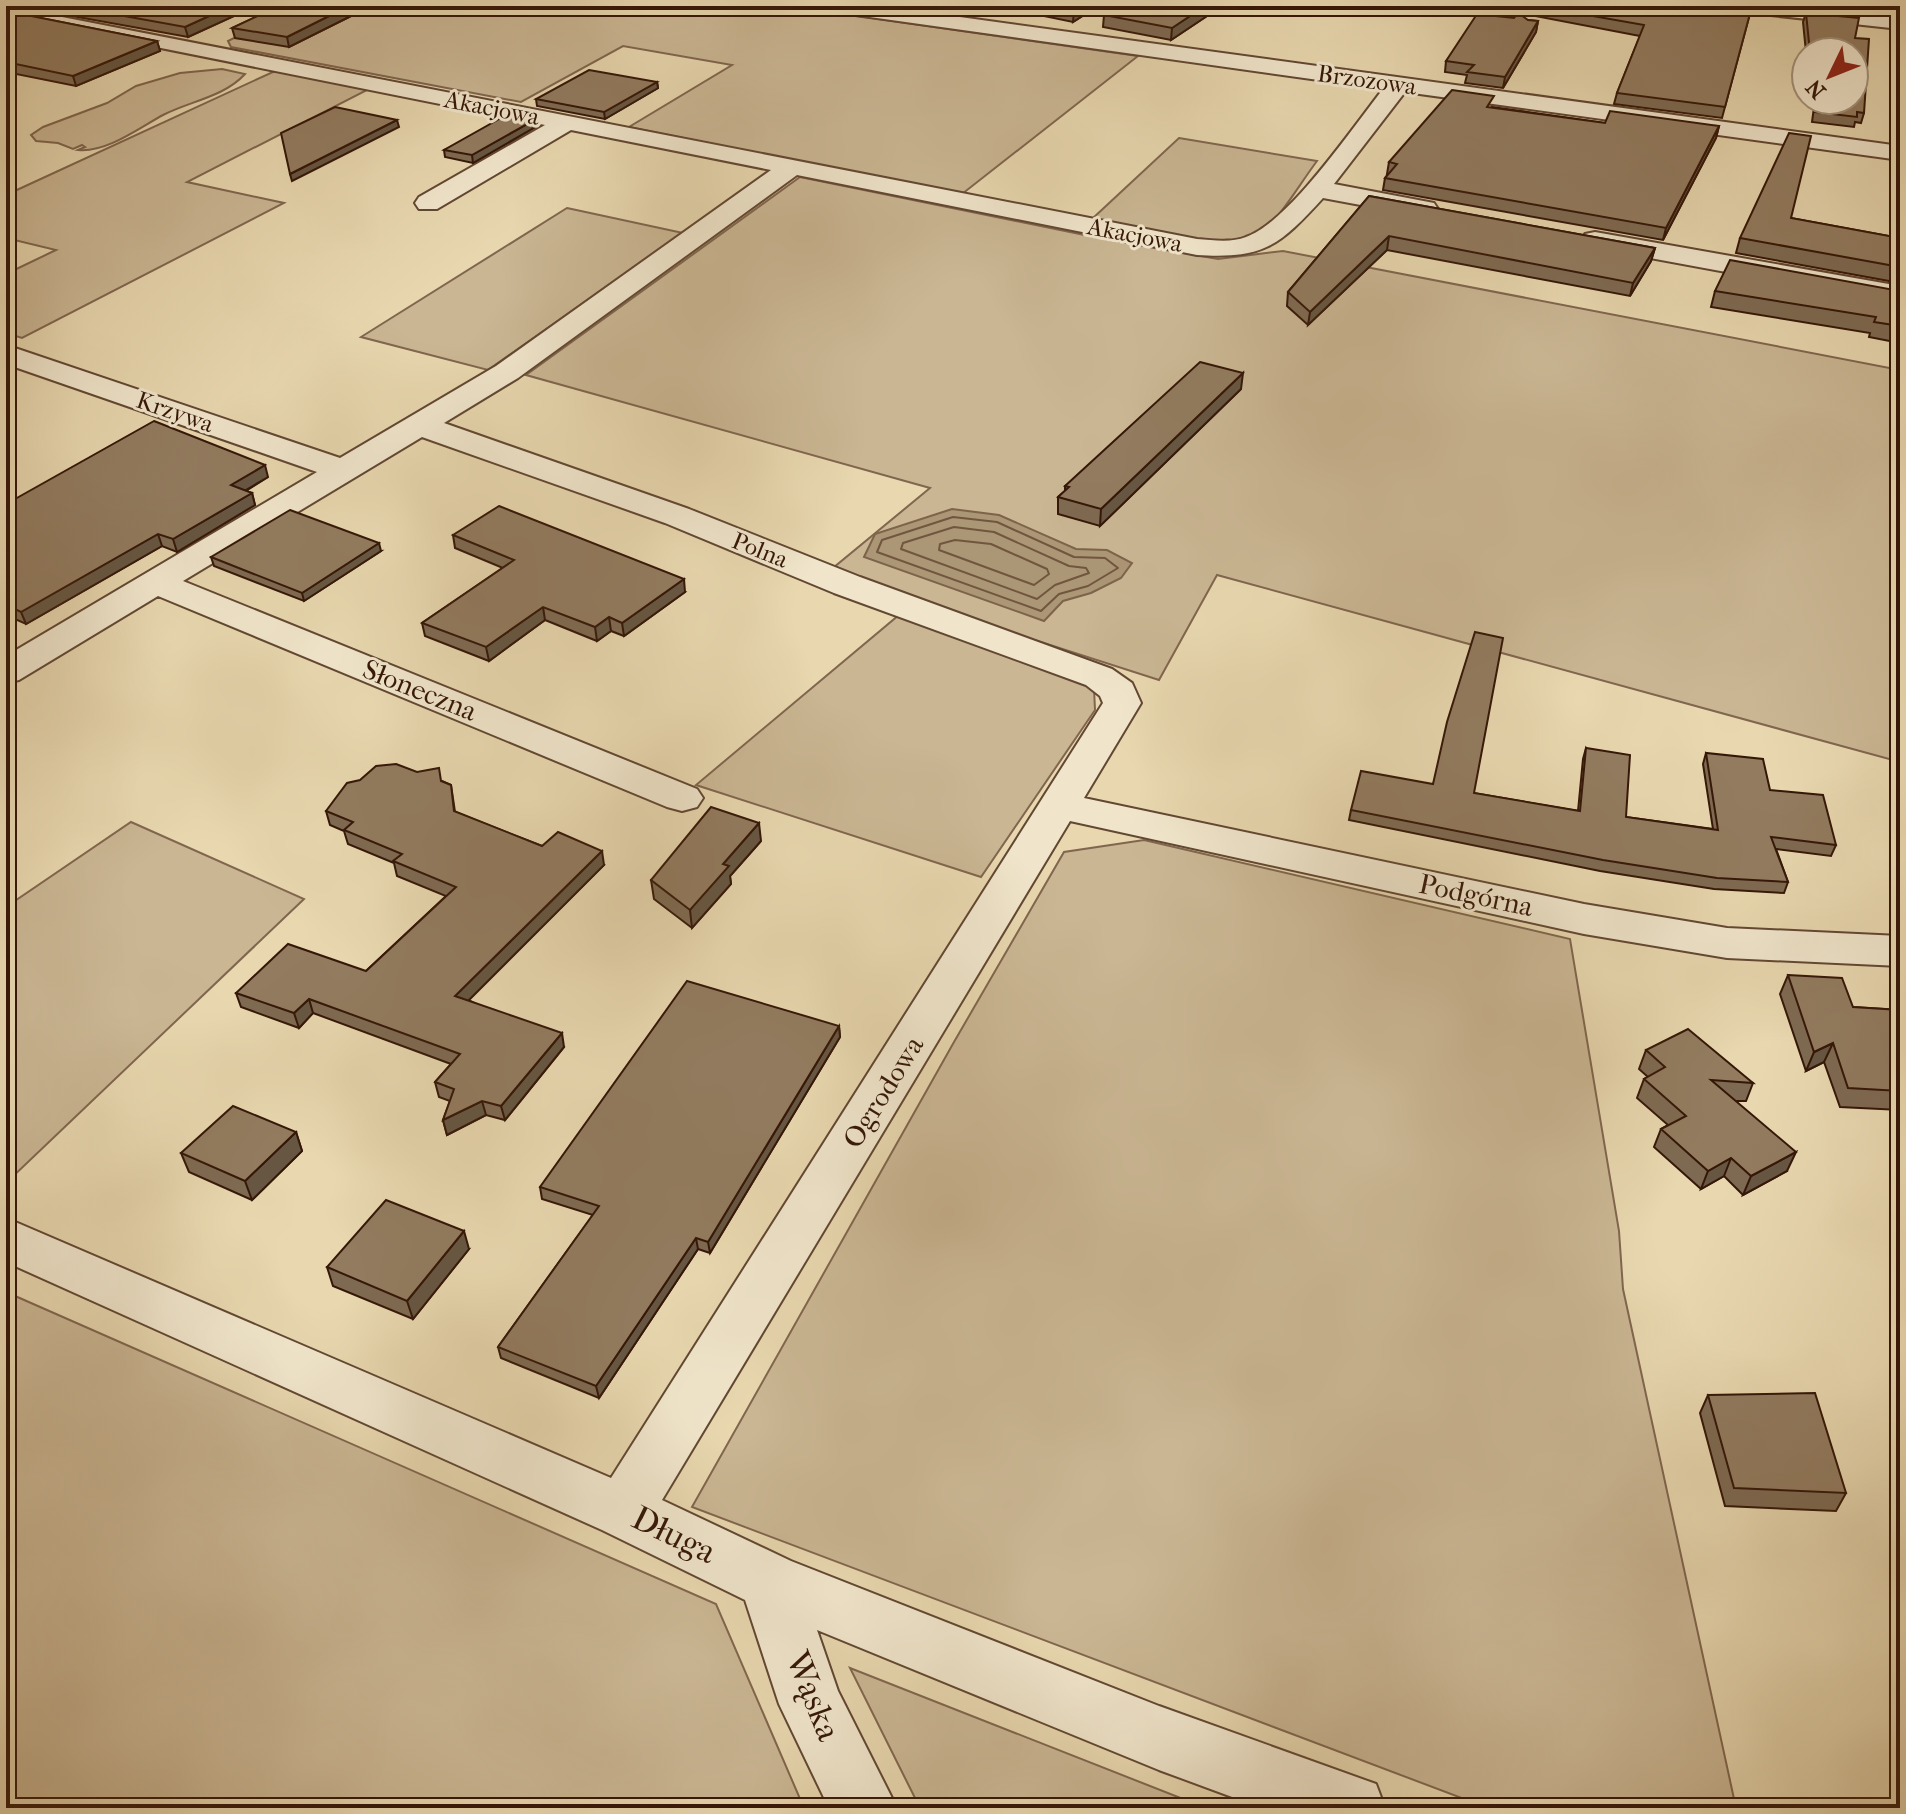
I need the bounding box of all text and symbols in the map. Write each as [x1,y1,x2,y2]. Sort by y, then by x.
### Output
north arrow [1790,36,1870,116]
street label: Brzozowa [1316,59,1419,101]
text: N [1801,74,1831,104]
street label: Akacjowa [441,85,543,131]
street label: Akacjowa [1084,212,1186,258]
street label: Krzywa [133,386,218,439]
street label: Polna [728,526,793,574]
street label: Słoneczna [358,652,483,728]
street label: Podgórna [1416,867,1537,923]
street label: Ogrodowa [836,1029,931,1154]
street label: Długa [626,1498,723,1572]
street label: Wąska [777,1645,849,1747]

